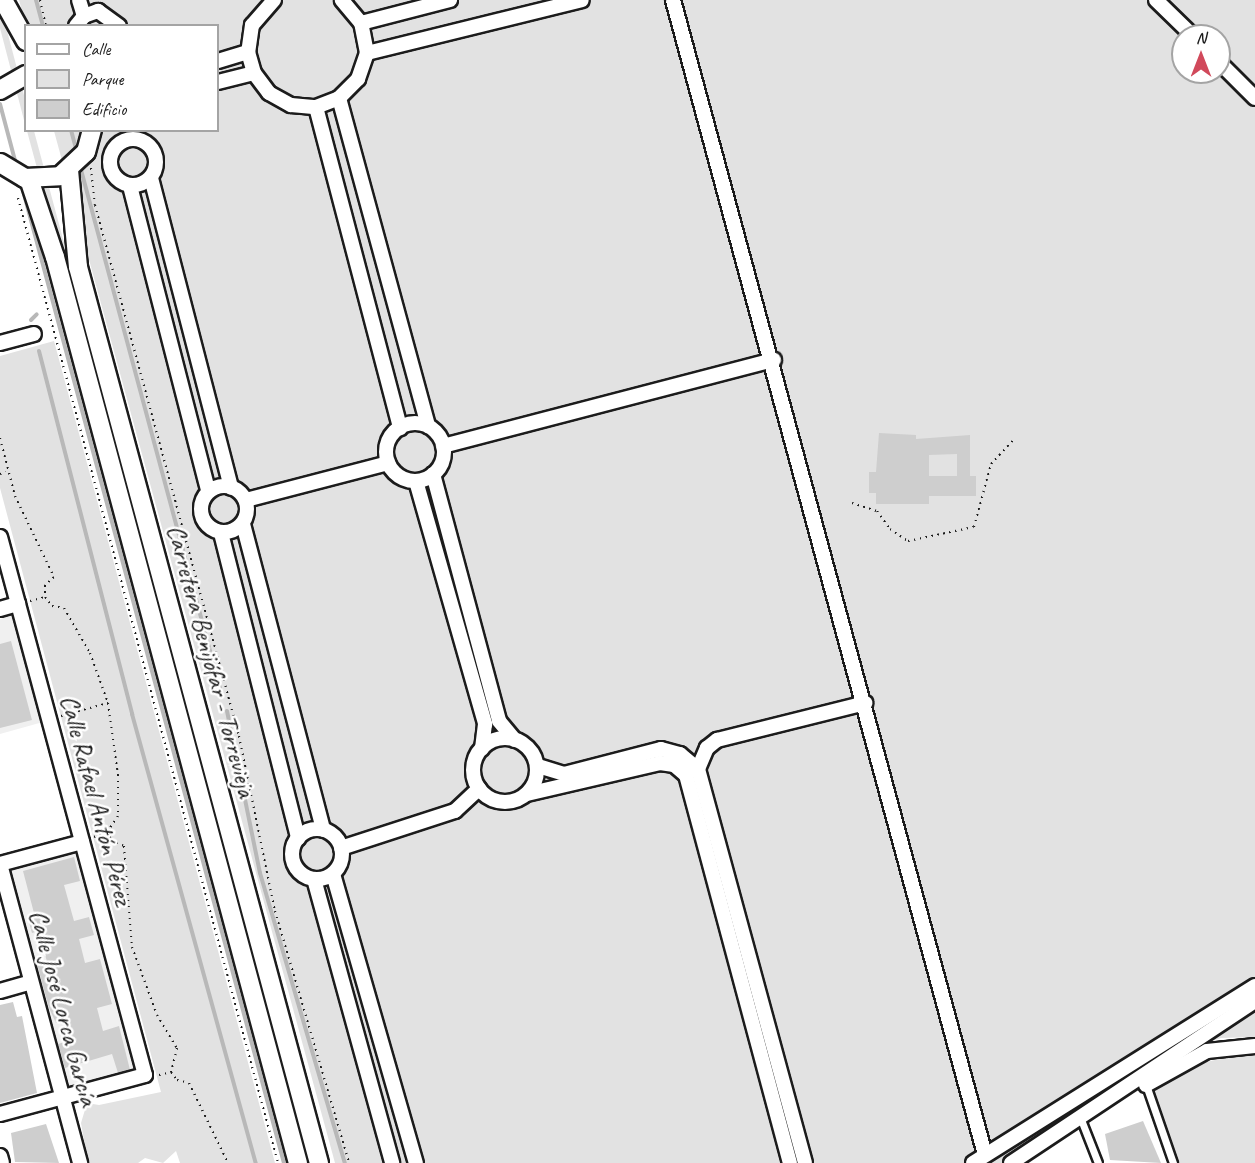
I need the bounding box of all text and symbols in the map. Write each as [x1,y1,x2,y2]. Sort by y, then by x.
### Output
legend [24,24,219,132]
north arrow [1171,24,1231,84]
text: N [1196,28,1206,48]
text: Calle [82,38,110,60]
text: Parque [82,68,123,90]
text: Edificio [82,98,126,120]
street label: Carretera Benijófar - Torrevieja [160,522,262,800]
street label: Calle Rafael Antón Pérez [53,692,139,908]
street label: Calle José Lorca García [22,906,104,1110]

